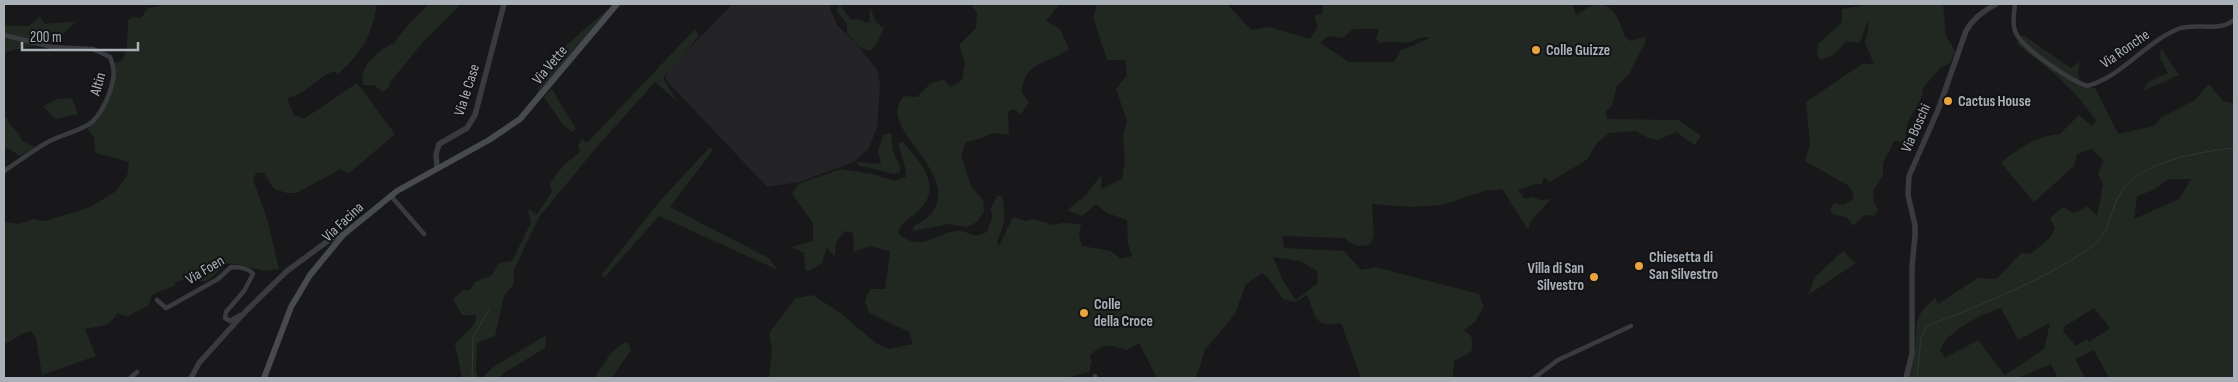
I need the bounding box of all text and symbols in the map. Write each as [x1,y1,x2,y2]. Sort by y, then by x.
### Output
scale bar [22,20,139,52]
street label: Via Ronche [2097,25,2153,73]
text: 200 m [30,28,62,47]
place label: Colle Guizze [1546,41,1610,60]
street label: Via Vette [528,42,572,88]
marker: Colle Guizze [1530,44,1542,56]
street label: Via le Case [450,62,484,118]
street label: Altin [85,70,110,99]
place label: Cactus House [1958,92,2031,111]
marker: Cactus House [1942,95,1954,107]
street label: Via Boschi [1897,101,1935,155]
street label: Via Facina [318,198,368,246]
place label: Chiesetta di San Silvestro [1649,248,1718,284]
street label: Via Foen [182,251,228,289]
place label: Villa di San Silvestro [1528,259,1584,295]
marker: Chiesetta di San Silvestro [1633,260,1645,272]
marker: Villa di San Silvestro [1588,271,1600,283]
place label: Colle della Croce [1094,295,1153,331]
marker: Colle della Croce [1078,307,1090,319]

